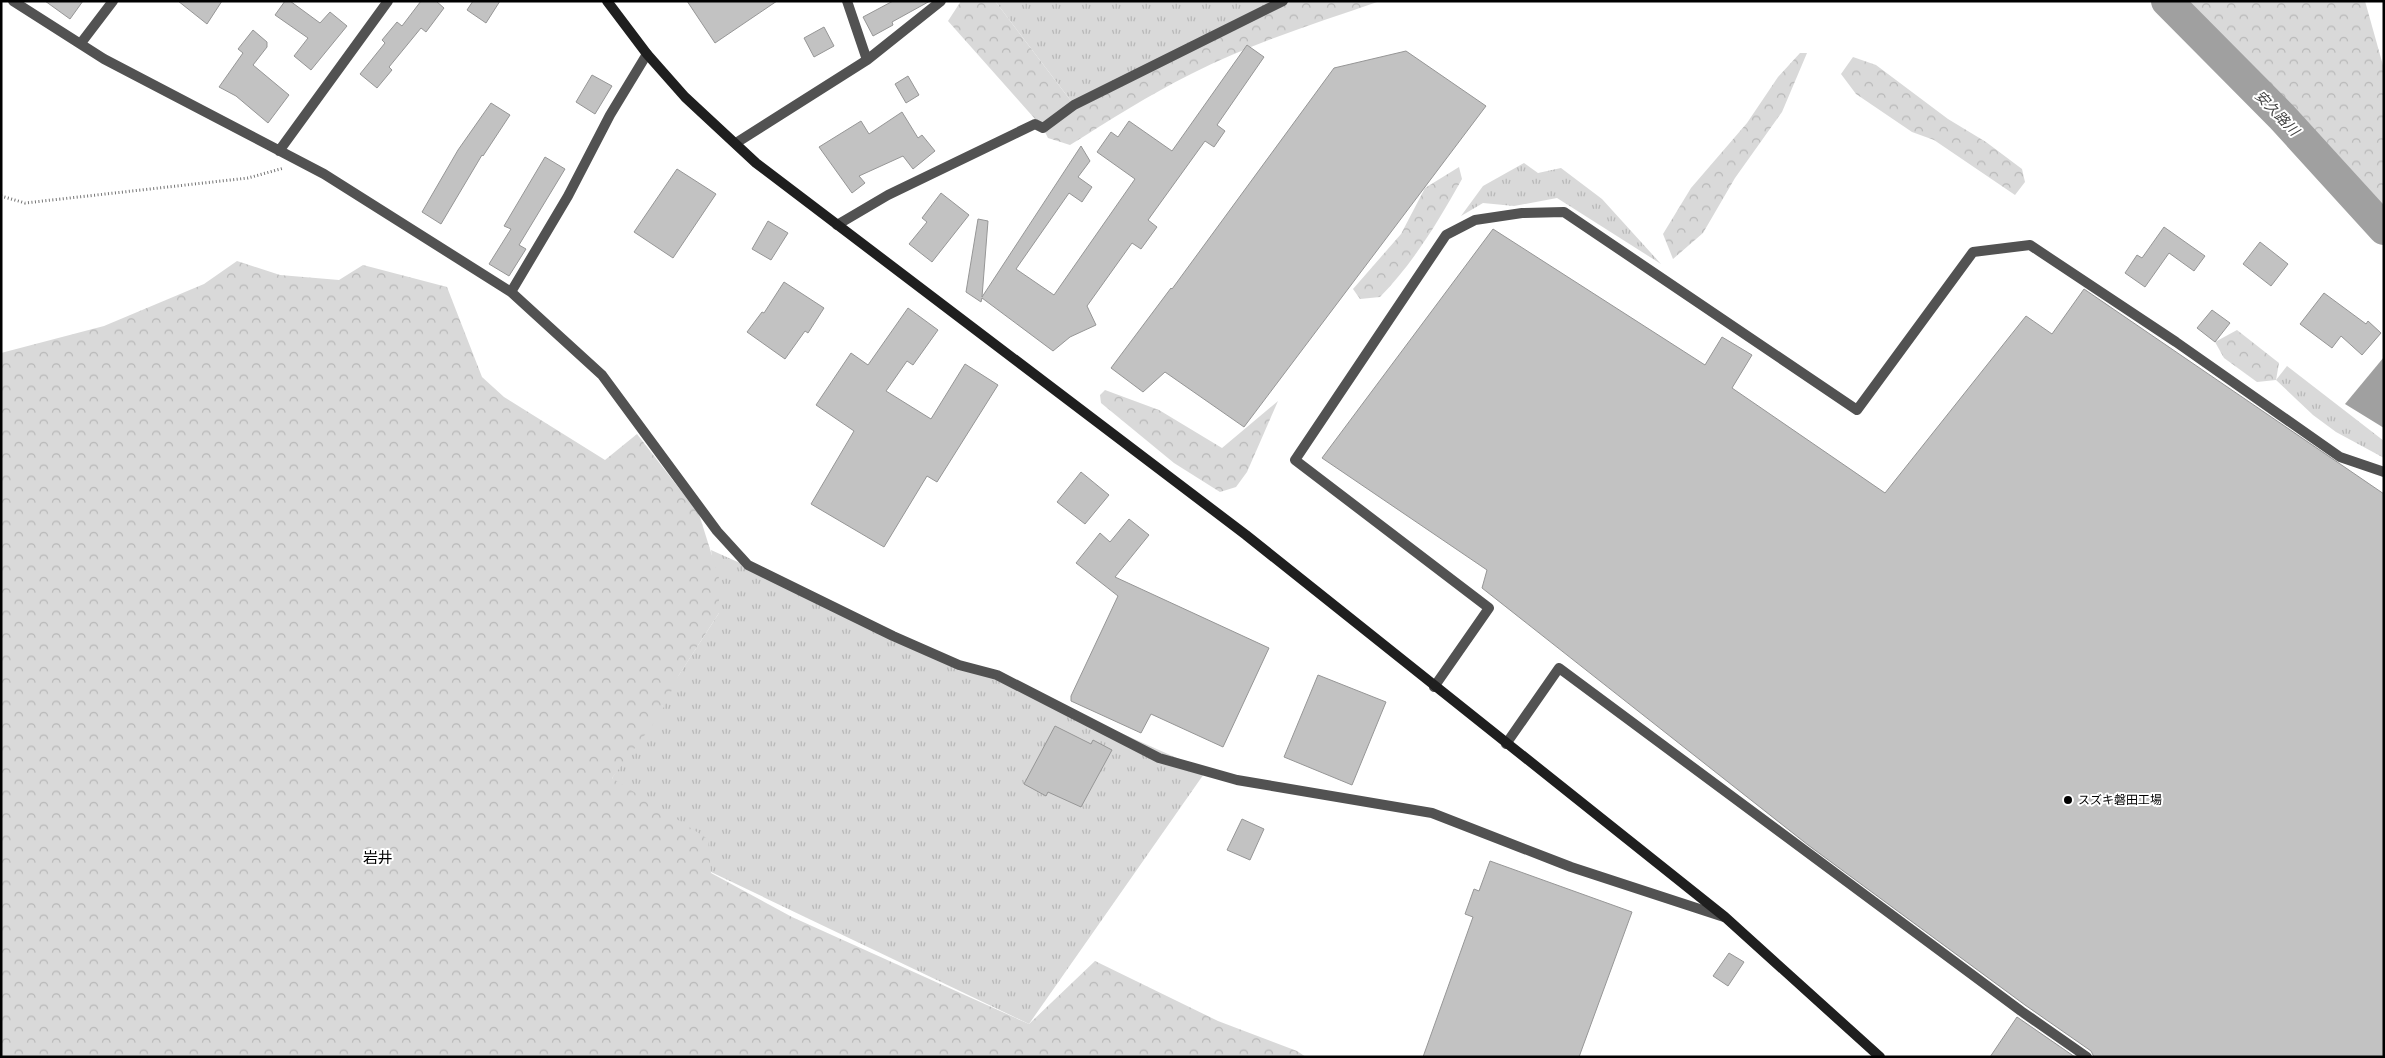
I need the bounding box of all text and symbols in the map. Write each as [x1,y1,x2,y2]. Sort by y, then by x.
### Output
water label: 安久路川 [2252,87,2304,140]
place label: スズキ磐田工場 [2078,793,2162,807]
marker: スズキ磐田工場 [2062,794,2074,806]
district label: 岩井 [363,849,393,867]

